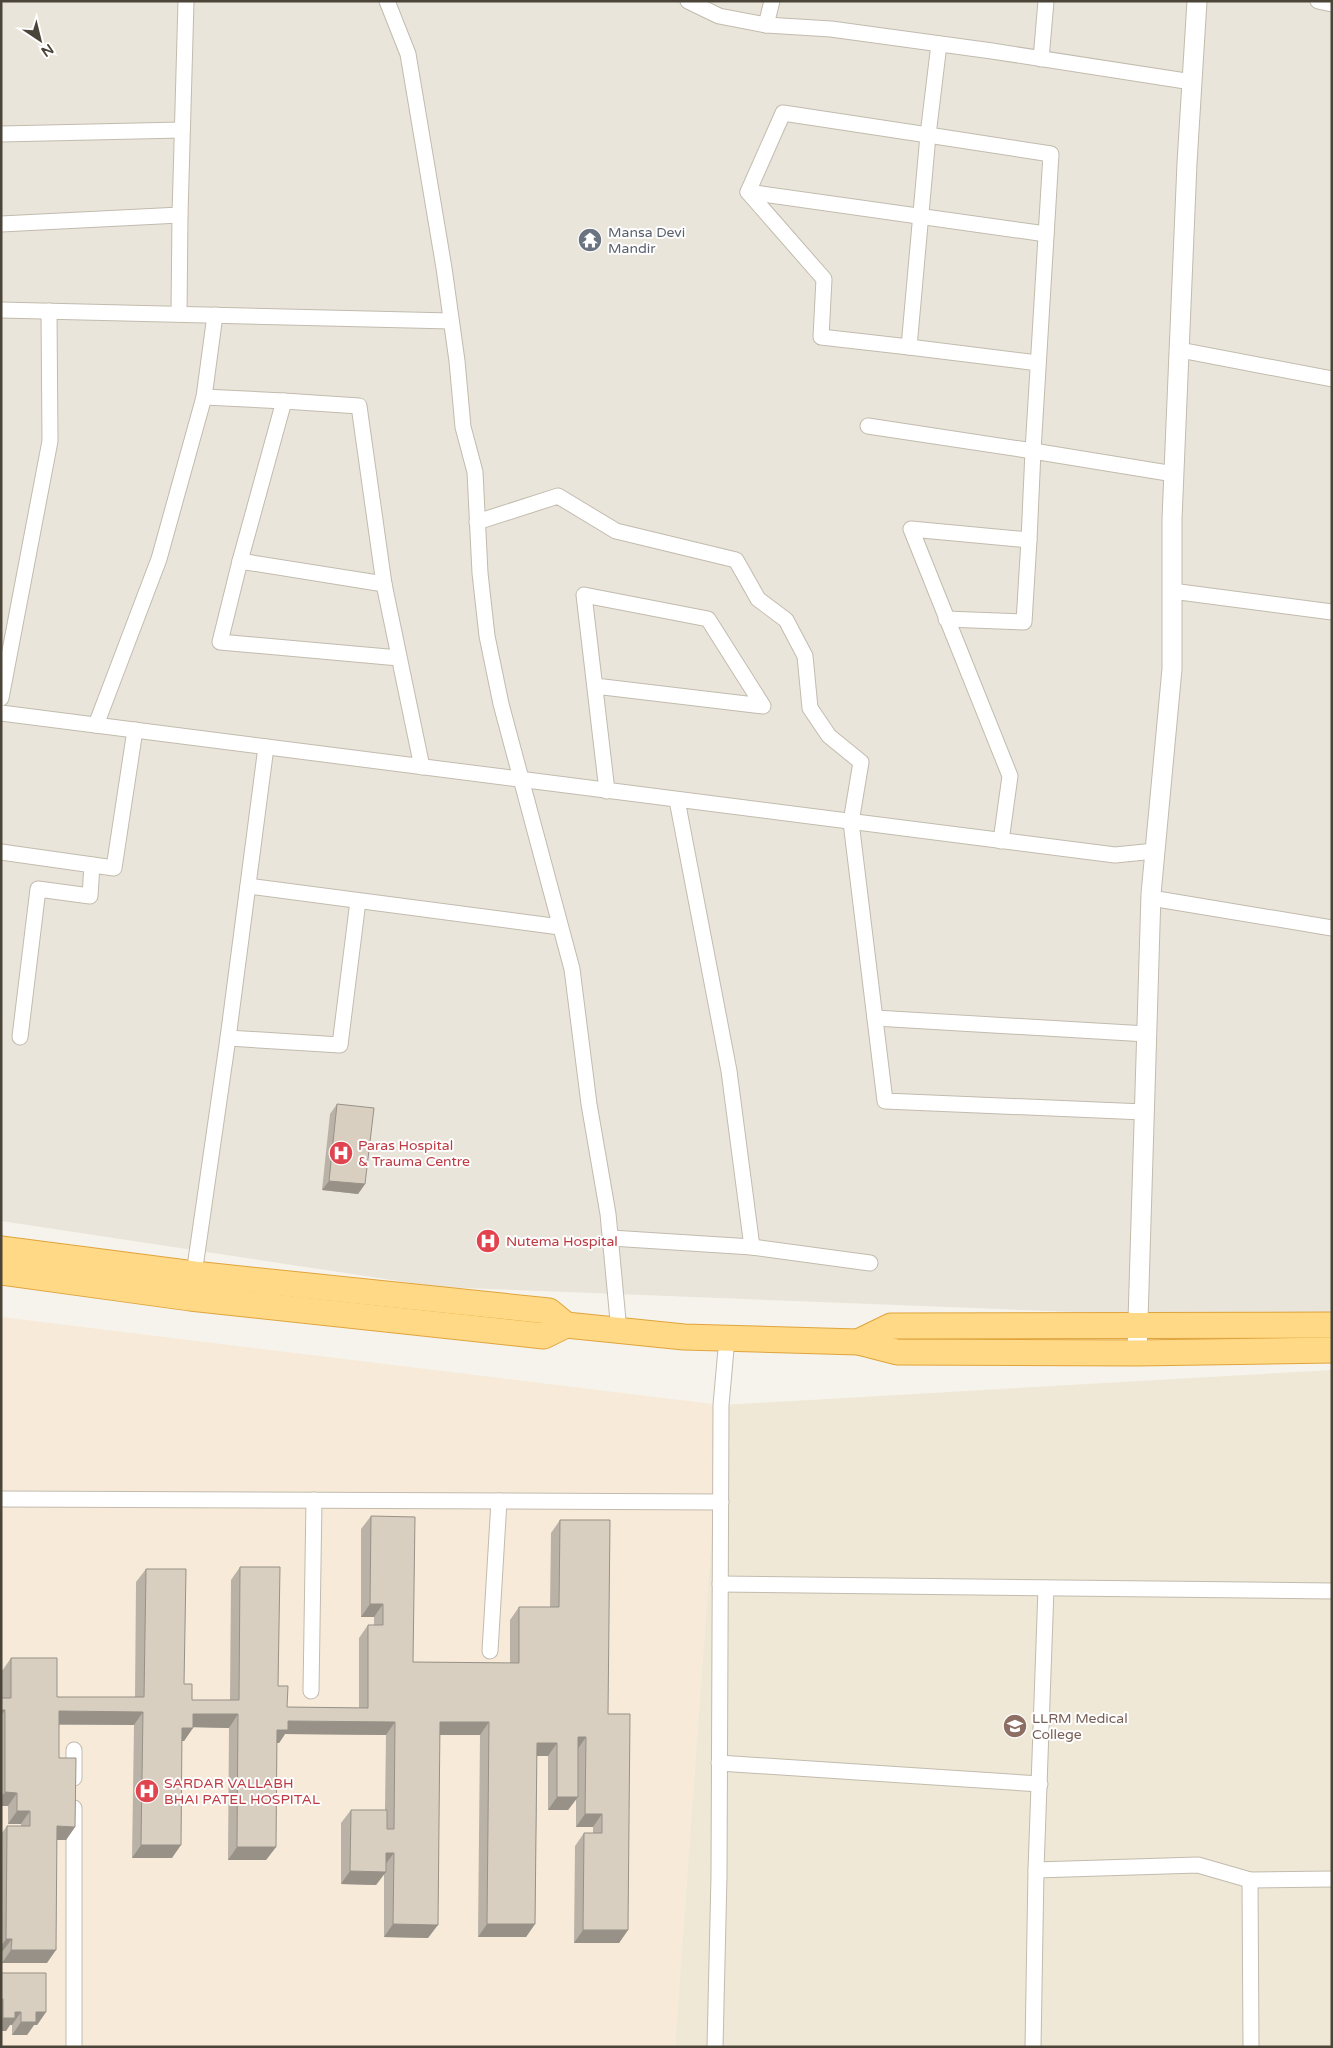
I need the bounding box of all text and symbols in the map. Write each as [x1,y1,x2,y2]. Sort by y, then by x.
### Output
north arrow [15,15,65,65]
text: N [38,40,57,60]
place label: Mansa Devi Mandir [608,224,685,257]
temple icon: Mansa Devi Mandir [577,227,603,253]
place label: Paras Hospital & Trauma Centre [358,1137,470,1170]
hospital icon: Paras Hospital & Trauma Centre [328,1140,354,1166]
hospital icon: Nutema Hospital [475,1228,501,1254]
place label: Nutema Hospital [506,1233,618,1250]
place label: LLRM Medical College [1032,1710,1128,1743]
school or university icon: LLRM Medical College [1002,1713,1028,1739]
place label: SARDAR VALLABH BHAI PATEL HOSPITAL [164,1775,320,1808]
hospital icon: SARDAR VALLABH BHAI PATEL HOSPITAL [134,1778,160,1804]

